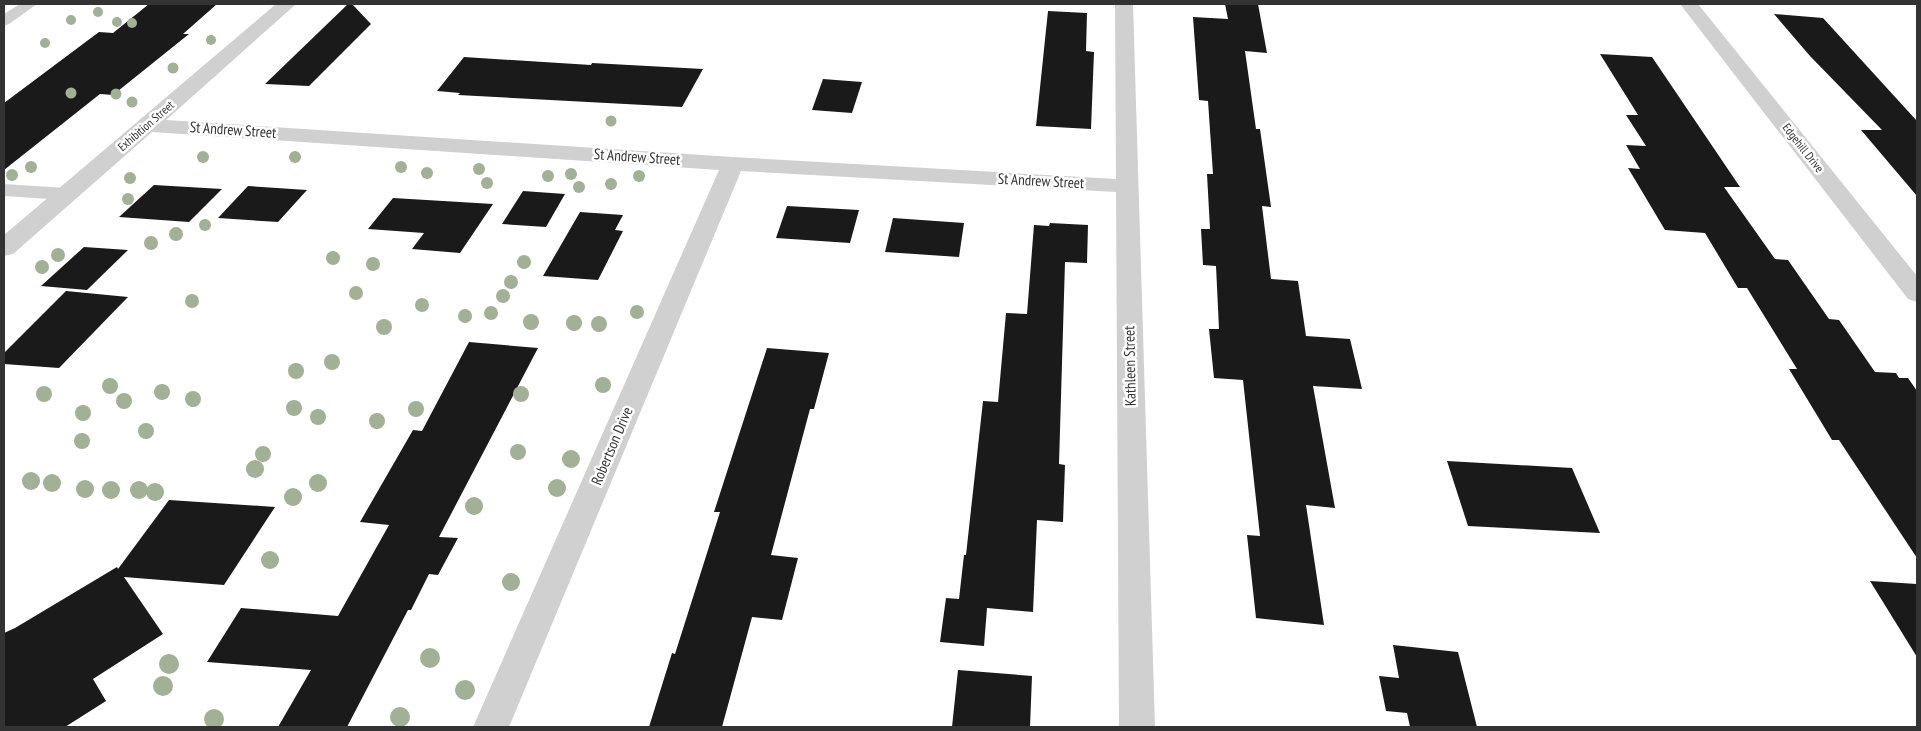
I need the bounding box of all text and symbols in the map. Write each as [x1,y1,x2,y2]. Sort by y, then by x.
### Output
street label: Exhibition Street [115,97,177,154]
street label: St Andrew Street [189,117,277,142]
street label: Edgehill Drive [1780,120,1827,175]
street label: St Andrew Street [593,144,681,169]
street label: St Andrew Street [997,169,1085,192]
street label: Kathleen Street [1119,326,1140,406]
street label: Robertson Drive [587,404,636,488]

